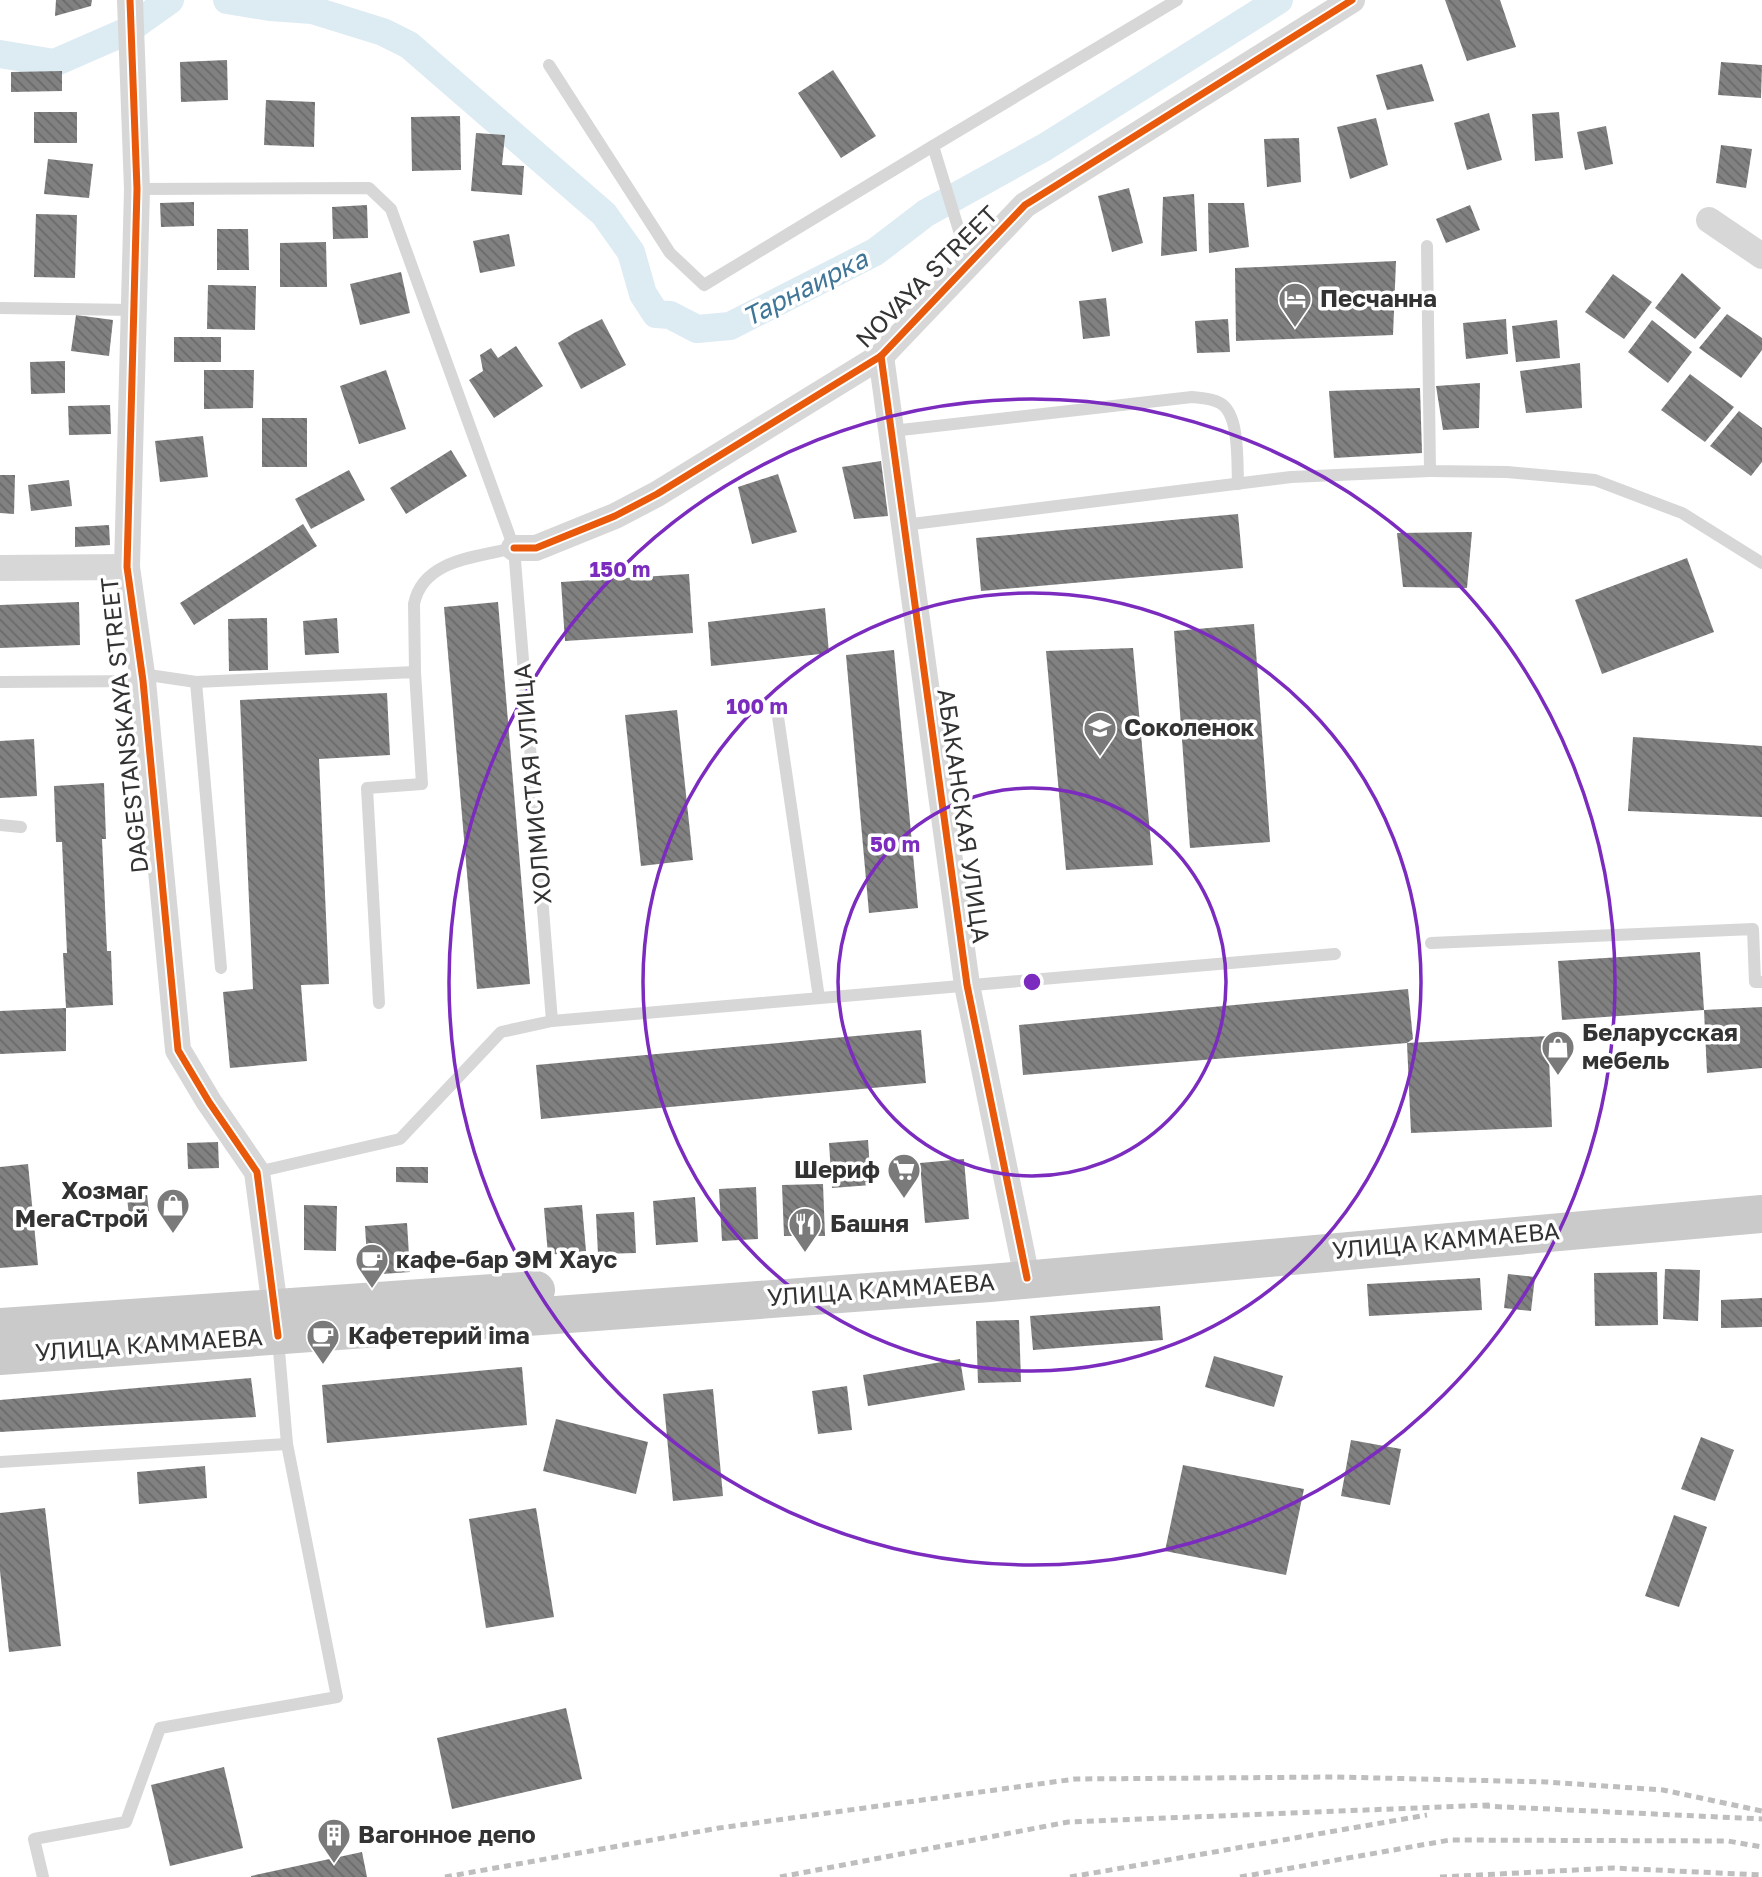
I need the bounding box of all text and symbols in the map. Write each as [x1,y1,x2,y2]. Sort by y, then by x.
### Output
street label: NOVAYA STREET [849,199,1003,353]
water label: Тарнаирка [737,242,874,332]
hotel icon: Песчанна [1276,280,1314,329]
place label: Песчанна [1320,283,1437,312]
text: 150 m [590,556,650,582]
street label: DAGESTANSKAYA STREET [94,575,153,875]
street label: ХОЛМИСТАЯ УЛИЦА [507,662,556,906]
street label: АБАКАНСКАЯ УЛИЦА [932,687,997,945]
text: 100 m [726,693,788,719]
school or university icon: Соколенок [1081,709,1119,758]
place label: Соколенок [1124,712,1255,741]
text: 50 m [870,831,920,857]
centre of rings [1020,970,1044,994]
place label: Беларусская мебель [1582,1017,1738,1074]
shop icon: Беларусская мебель [1539,1028,1577,1077]
supermarket icon: Шериф [885,1151,923,1200]
place label: Шериф [794,1154,880,1183]
place label: Хозмаг МегаСтрой [15,1175,148,1232]
shop icon: Хозмаг МегаСтрой [154,1186,192,1235]
restaurant icon: Башня [786,1205,824,1254]
place label: Башня [830,1208,909,1237]
street label: УЛИЦА КАММАЕВА [1331,1215,1561,1264]
cafe icon: кафе-бар ЭМ Хаус [353,1241,391,1290]
place label: кафе-бар ЭМ Хаус [396,1244,617,1273]
street label: УЛИЦА КАММАЕВА [766,1266,996,1311]
cafe icon: Кафетерий ima [304,1317,342,1366]
place label: Кафетерий ima [348,1320,530,1349]
street label: УЛИЦА КАММАЕВА [34,1321,264,1366]
building icon: Вагонное депо [315,1816,353,1865]
place label: Вагонное депо [358,1819,536,1848]

